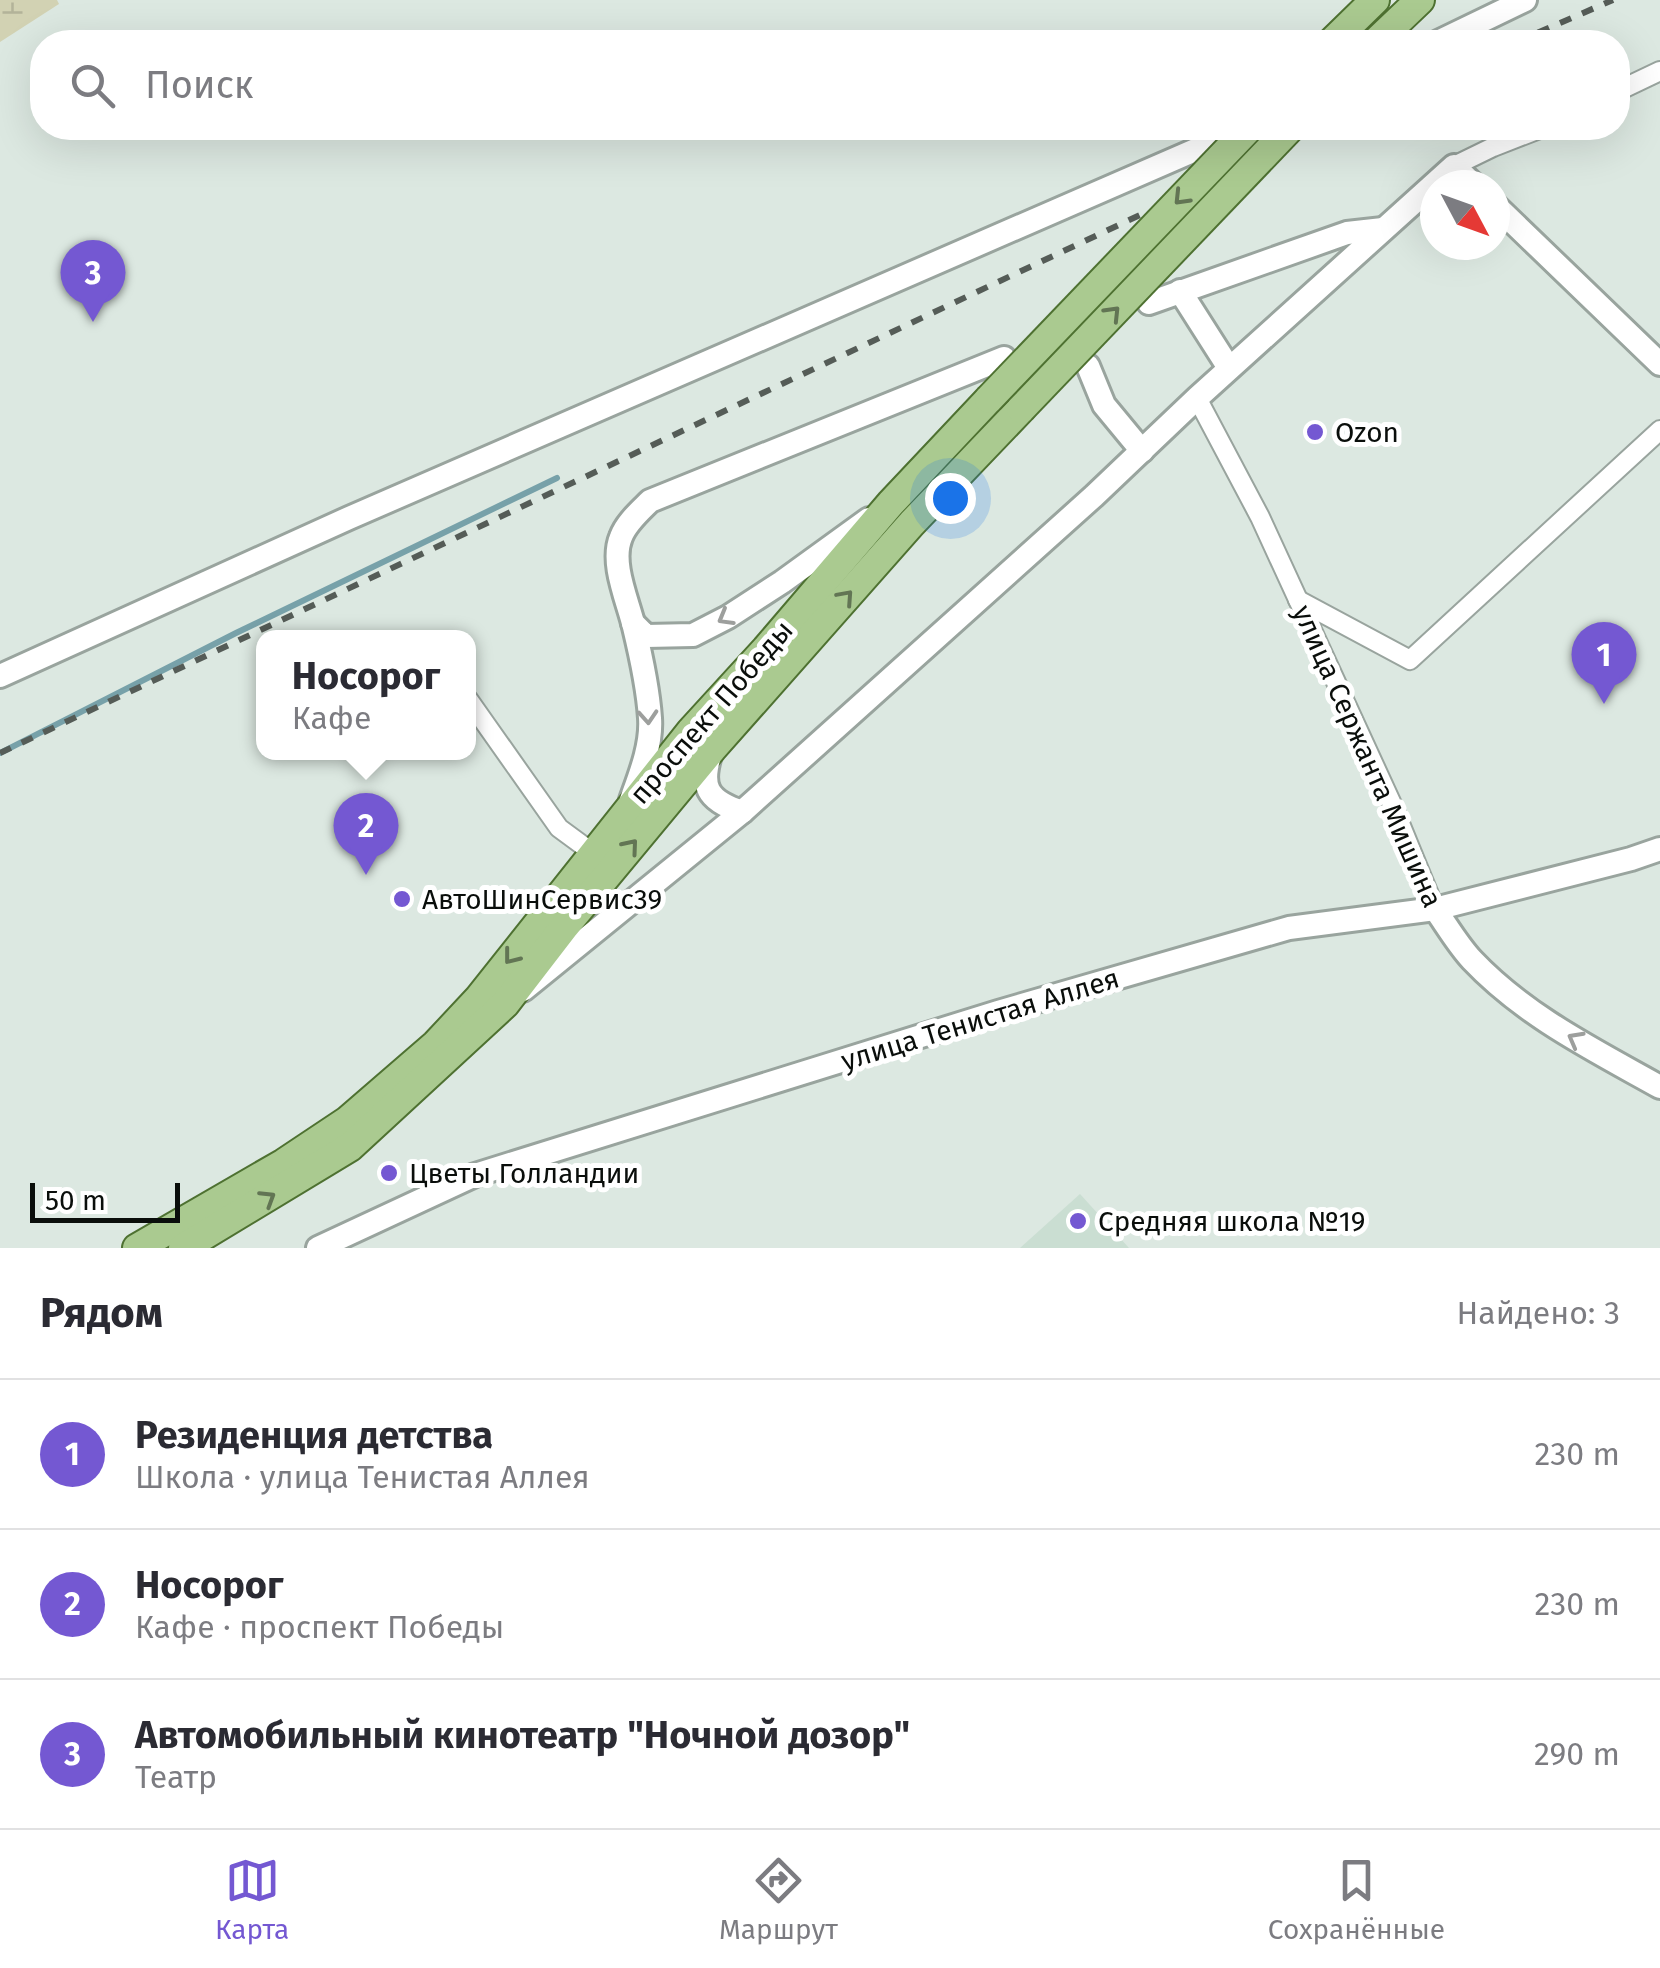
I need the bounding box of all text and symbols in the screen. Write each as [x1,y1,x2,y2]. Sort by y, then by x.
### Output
search box [30,30,1630,140]
icon: search [65,58,120,113]
text: Поиск [145,62,254,108]
north arrow [1420,170,1510,260]
one-way arrow [1175,186,1193,204]
pin: 3 [61,240,126,322]
one-way arrow [1101,306,1119,324]
place label: Ozon [1335,416,1399,449]
marker: Ozon [1304,421,1326,443]
your location [925,473,976,524]
one-way arrow [835,590,853,609]
street label: улица Сержанта Мишина [1286,600,1449,912]
one-way arrow [717,606,735,625]
street label: проспект Победы [623,614,800,811]
pin: 1 [1572,622,1636,704]
popup [256,630,476,760]
text: Носорог [292,653,440,699]
text: Кафе [292,699,371,737]
one-way arrow [637,709,659,725]
pin: 2 [334,792,398,875]
one-way arrow [619,840,637,858]
place label: АвтоШинСервис39 [422,883,662,916]
marker: АвтоШинСервис39 [391,888,413,910]
one-way arrow [505,946,523,964]
street label: улица Тенистая Аллея [837,961,1123,1077]
one-way arrow [1568,1032,1586,1051]
place label: Цветы Голландии [409,1157,639,1190]
marker: Цветы Голландии [378,1162,400,1184]
scale bar [30,1178,180,1222]
text: 50 m [45,1184,106,1217]
one-way arrow [257,1191,275,1210]
place label: Средняя школа №19 [1098,1205,1365,1238]
marker: Средняя школа №19 [1067,1210,1089,1232]
text: Рядом [40,1288,163,1338]
text: Найдено: 3 [1457,1294,1620,1332]
text: Резиденция детства [135,1412,493,1458]
text: 1 [65,1435,80,1473]
text: 230 m [1535,1435,1620,1473]
text: Школа · улица Тенистая Аллея [135,1458,590,1496]
text: Носорог [135,1562,283,1608]
text: 2 [64,1585,81,1623]
text: 230 m [1535,1585,1620,1623]
text: Кафе · проспект Победы [135,1608,504,1646]
text: Автомобильный кинотеатр "Ночной дозор" [135,1712,910,1758]
text: 3 [64,1735,81,1773]
text: 290 m [1534,1735,1620,1773]
text: Театр [135,1758,217,1796]
tab: Карта [215,1853,289,1946]
tab: Маршрут [719,1853,838,1946]
tab: Сохранённые [1268,1853,1445,1946]

